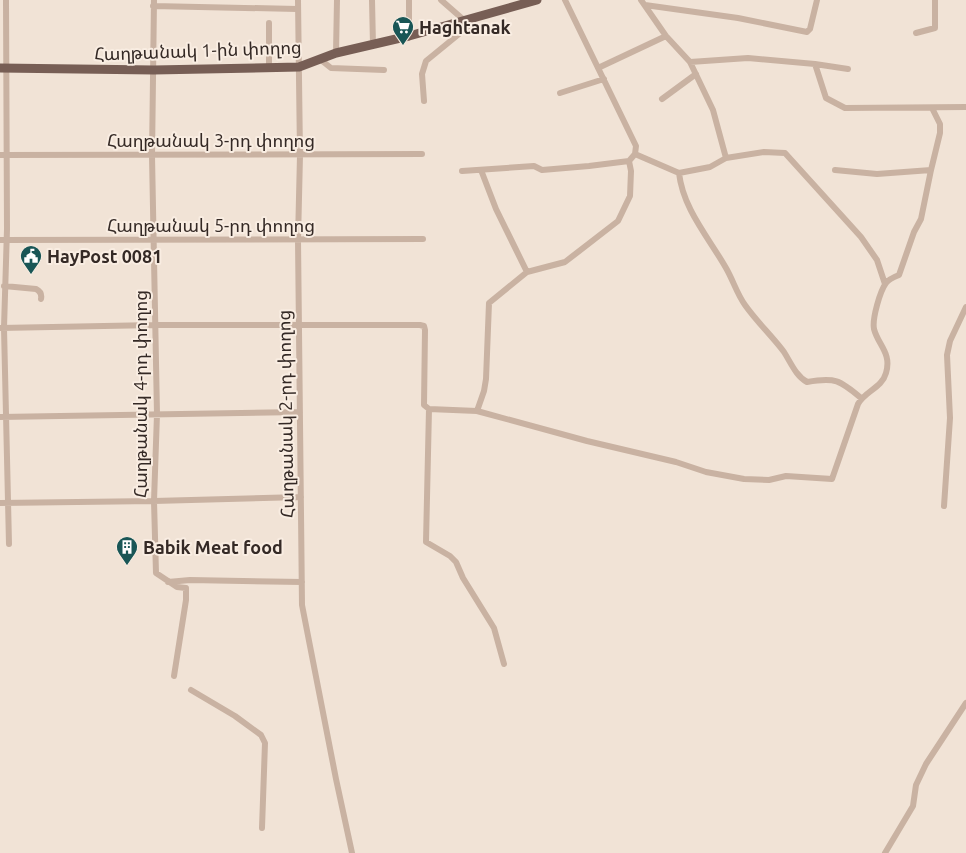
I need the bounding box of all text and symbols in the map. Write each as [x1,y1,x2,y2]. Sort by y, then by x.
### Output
supermarket icon: Haghtanak [391,15,415,46]
place label: Haghtanak [419,17,511,37]
street label: Հաղթանակ 1-ին փողոց [94,36,302,65]
street label: Հաղթանակ 3-րդ փողոց [107,130,315,151]
street label: Հաղթանակ 5-րդ փողոց [107,215,315,236]
public building icon: HayPost 0081 [19,244,43,275]
place label: HayPost 0081 [47,246,162,266]
street label: Հաղթանակ 4-րդ փողոց [130,290,151,498]
street label: Հաղթանակ 2-րդ փողոց [273,310,298,518]
building icon: Babik Meat food [115,535,139,566]
place label: Babik Meat food [143,537,283,557]

